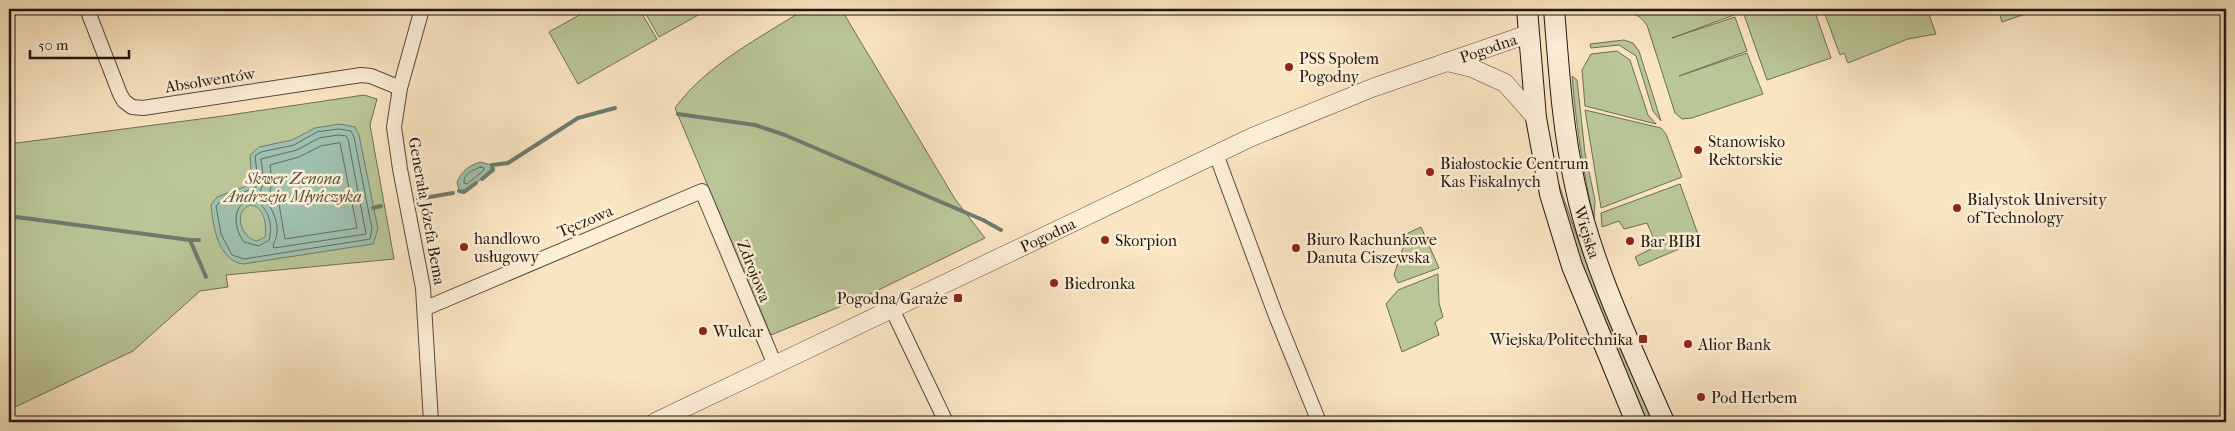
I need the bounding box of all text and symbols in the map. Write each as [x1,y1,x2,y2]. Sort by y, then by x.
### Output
scale bar [30,28,129,60]
street label: Pogodna [1457,29,1520,67]
text: 50 m [38,36,69,54]
place label: PSS Społem Pogodny [1299,49,1380,86]
marker: PSS Społem Pogodny [1283,61,1295,73]
street label: Absolwentów [163,63,257,97]
place label: Stanowisko Rektorskie [1708,132,1785,169]
street label: Generała Józefa Bema [405,136,449,287]
marker: Stanowisko Rektorskie [1692,144,1704,156]
place label: Białostockie Centrum Kas Fiskalnych [1440,154,1589,191]
marker: Białostockie Centrum Kas Fiskalnych [1424,166,1436,178]
park label: Skwer Zenona Andrzeja Młyńczyka [222,169,362,206]
place label: Bialystok University of Technology [1967,190,2107,227]
street label: Tęczowa [554,201,616,241]
marker: Bialystok University of Technology [1951,202,1963,214]
street label: Wiejska [1570,203,1605,261]
street label: Pogodna [1017,213,1079,256]
place label: handlowo usługowy [473,229,540,266]
place label: Biuro Rachunkowe Danuta Ciszewska [1306,230,1437,267]
place label: Skorpion [1115,231,1178,250]
place label: Bar BIBI [1640,232,1701,251]
marker: Skorpion [1099,234,1111,246]
marker: Bar BIBI [1624,235,1636,247]
street label: Zdrojowa [733,237,775,305]
marker: handlowo usługowy [458,241,470,253]
marker: Biuro Rachunkowe Danuta Ciszewska [1290,242,1302,254]
place label: Biedronka [1064,274,1136,293]
marker: Biedronka [1048,277,1060,289]
place label: Pogodna/Garaże [837,289,948,308]
marker: Pogodna/Garaże [952,292,964,304]
place label: Wulcar [712,322,763,341]
marker: Wulcar [697,325,709,337]
place label: Wiejska/Politechnika [1489,330,1634,349]
marker: Wiejska/Politechnika [1637,333,1649,345]
place label: Alior Bank [1697,335,1772,354]
marker: Alior Bank [1682,338,1694,350]
place label: Pod Herbem [1711,388,1798,407]
marker: Pod Herbem [1695,391,1707,403]

